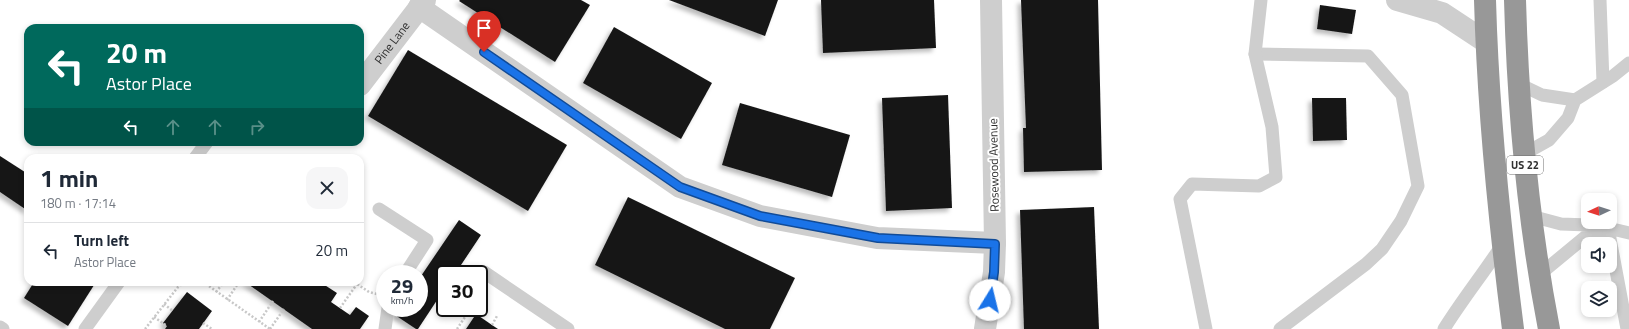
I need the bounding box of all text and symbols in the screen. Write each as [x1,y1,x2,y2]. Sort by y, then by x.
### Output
pin [467,11,501,52]
street label: Pine Lane [369,17,414,68]
icon: arrive [473,17,495,39]
text: 20 m [106,31,167,74]
icon: left [40,40,92,92]
text: Astor Place [106,70,192,97]
icon: left [120,116,142,138]
icon: ahead [162,116,184,138]
icon: ahead [204,116,226,138]
icon: right [246,116,268,138]
street label: Rosewood Avenue [983,118,1004,212]
road number: US 22 [1507,156,1543,174]
text: 1 min [40,160,98,196]
button: close [306,167,348,209]
text: 180 m · 17:14 [40,193,116,213]
north arrow [1581,193,1617,229]
map controls [1581,193,1617,317]
text: Turn left [74,229,129,252]
button: sound [1581,237,1617,273]
text: 20 m [315,239,348,262]
icon: left [40,240,62,262]
text: Astor Place [74,252,136,272]
speed limit sign: 30 [436,265,488,317]
text: 29 [391,270,413,301]
position arrow [969,279,1011,321]
button: layers [1581,281,1617,317]
text: km/h [391,293,413,308]

